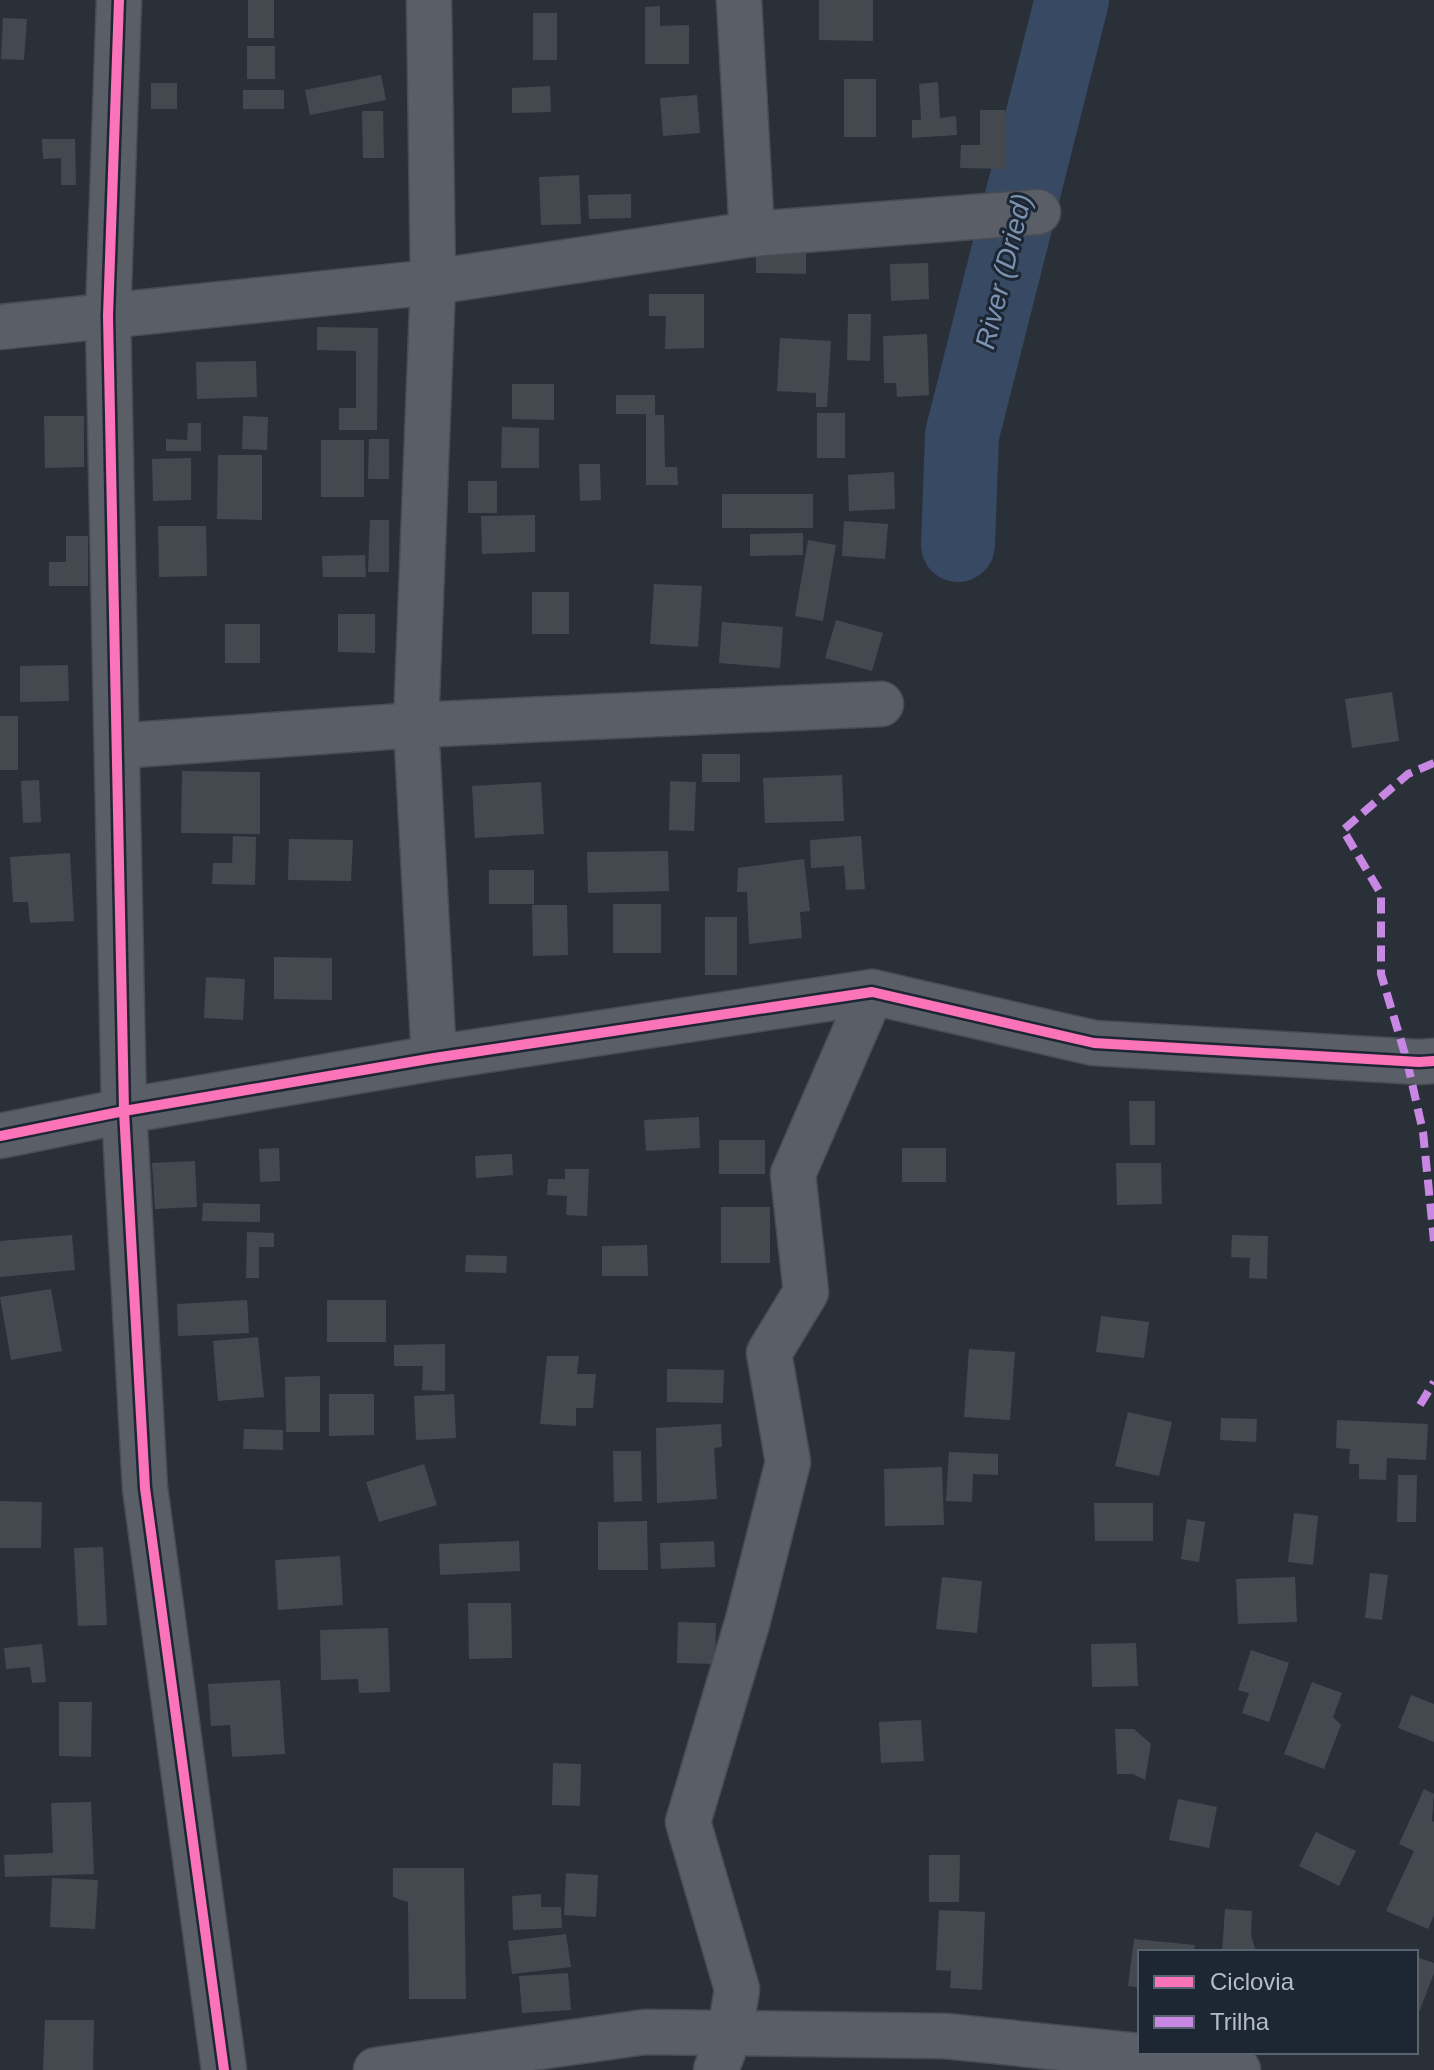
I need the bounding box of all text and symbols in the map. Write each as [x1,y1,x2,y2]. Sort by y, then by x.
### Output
water label: River (Dried) [969,190,1038,352]
legend [1138,1950,1418,2054]
text: Ciclovia [1210,1968,1295,1995]
text: Trilha [1210,2008,1270,2035]

